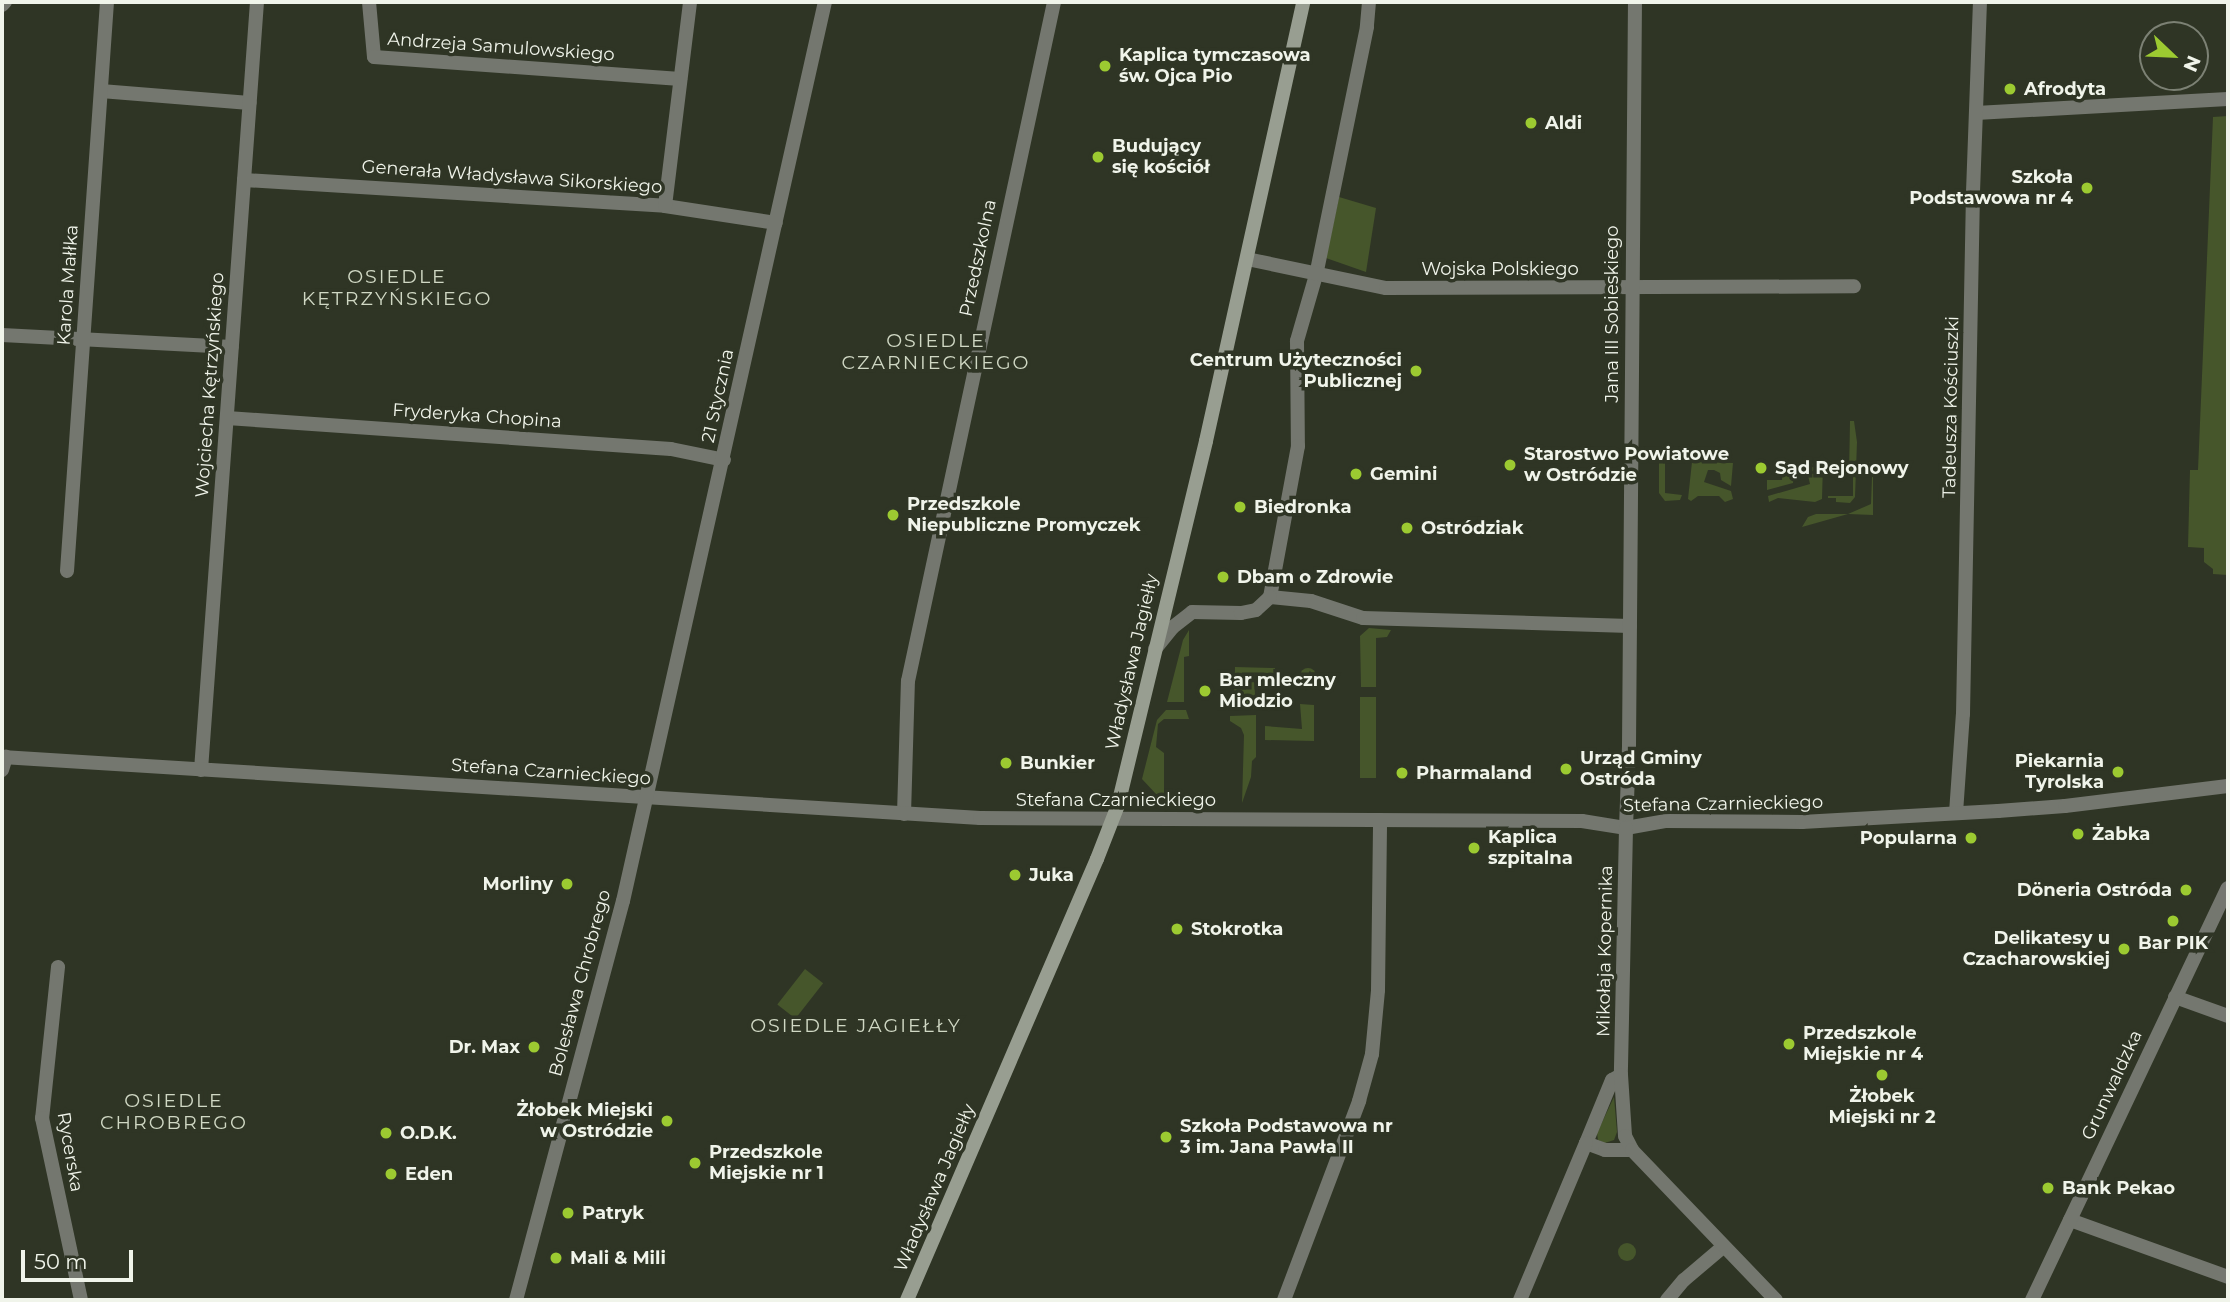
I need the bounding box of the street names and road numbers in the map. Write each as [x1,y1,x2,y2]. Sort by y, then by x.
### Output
street label: Andrzeja Samulowskiego [387,28,615,66]
street label: Generała Władysława Sikorskiego [361,156,663,198]
street label: Przedszkolna [955,197,1001,319]
street label: Karola Małłka [53,224,83,346]
street label: Jana III Sobieskiego [1601,225,1623,403]
street label: Wojska Polskiego [1421,258,1579,280]
street label: Wojciecha Kętrzyńskiego [191,272,229,498]
street label: Tadeusza Kościuszki [1939,316,1963,498]
street label: 21 Stycznia [698,347,738,445]
street label: Fryderyka Chopina [392,399,562,433]
street label: Władysława Jagiełły [1101,572,1163,752]
street label: Stefana Czarnieckiego [450,754,652,790]
street label: Stefana Czarnieckiego [1016,789,1216,811]
street label: Stefana Czarnieckiego [1623,791,1823,817]
street label: Mikołaja Kopernika [1593,865,1617,1037]
street label: Bolesława Chrobrego [545,887,615,1079]
street label: Grunwaldzka [2077,1027,2147,1143]
street label: Władysława Jagiełły [890,1101,980,1275]
street label: Rycerska [52,1110,88,1194]

